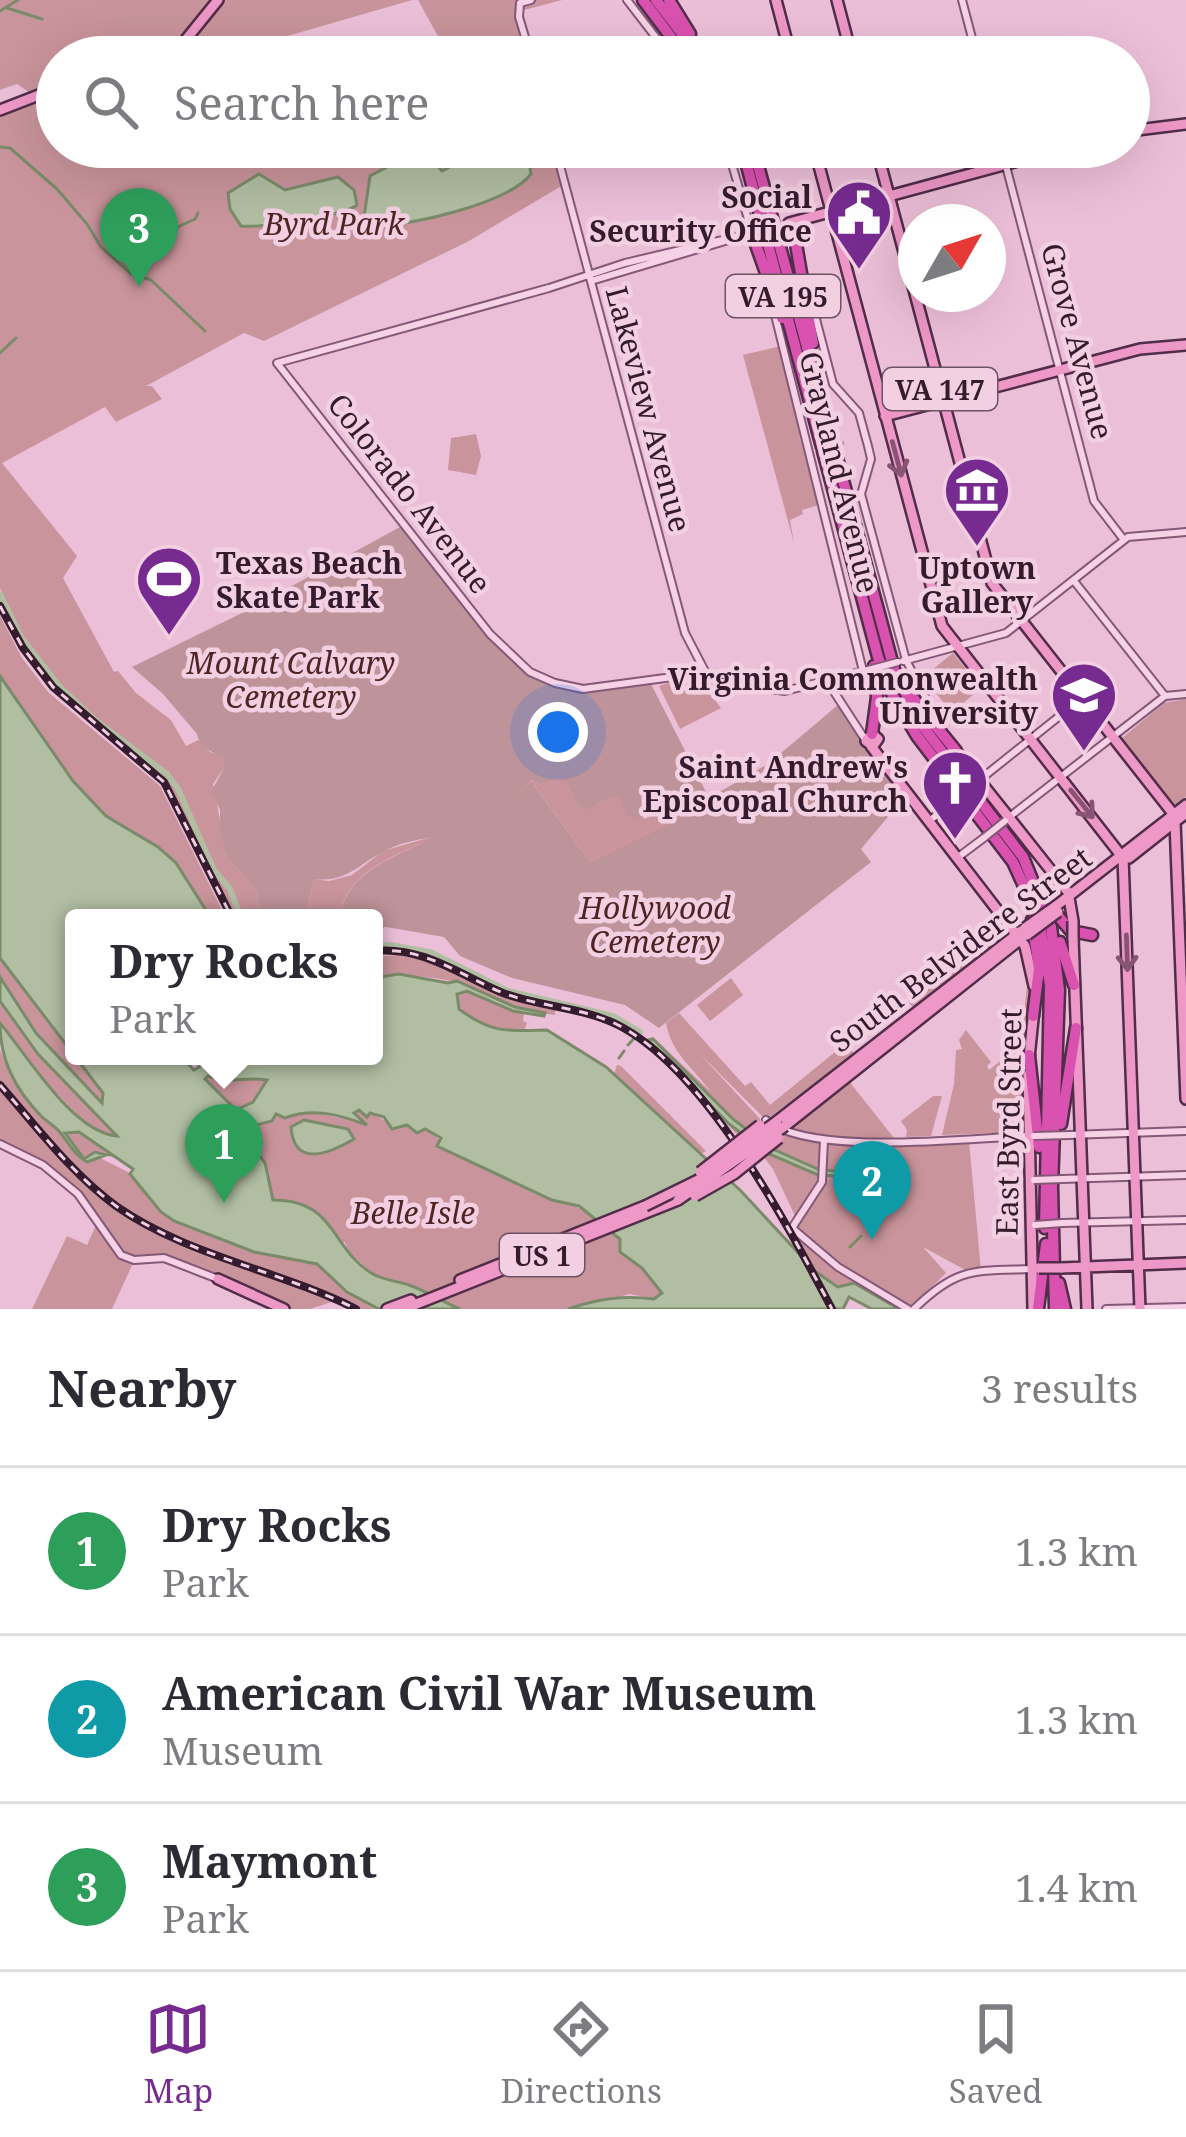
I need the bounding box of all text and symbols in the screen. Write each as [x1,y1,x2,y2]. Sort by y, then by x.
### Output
search box [36,36,1150,168]
icon: search [78,69,144,135]
text: Search here [174,72,429,133]
place label: Social Security Office [589,176,812,251]
public building icon: Social Security Office [824,178,894,272]
pin: 3 [100,188,178,287]
park label: Byrd Park [263,203,405,244]
north arrow [898,204,1006,312]
street label: Grove Avenue [1032,238,1124,444]
road number: VA 195 [726,275,840,317]
street label: Lakeview Avenue [597,282,701,536]
street label: Grayland Avenue [790,347,890,597]
road number: VA 147 [883,368,997,410]
street label: Colorado Avenue [319,384,501,602]
one-way arrow [887,439,909,477]
museum icon: Uptown Gallery [942,455,1012,549]
place label: Texas Beach Skate Park [216,542,402,617]
sports icon: Texas Beach Skate Park [134,544,204,638]
place label: Uptown Gallery [918,547,1036,622]
park label: Mount Calvary Cemetery [186,642,395,717]
place label: Virginia Commonwealth University [667,658,1039,733]
school or university icon: Virginia Commonwealth University [1049,660,1119,754]
your location [528,702,588,762]
place label: Saint Andrew's Episcopal Church [643,746,908,821]
church icon: Saint Andrew's Episcopal Church [920,748,990,842]
one-way arrow [1068,788,1095,819]
street label: South Belvidere Street [821,837,1099,1061]
park label: Hollywood Cemetery [578,887,731,962]
popup [65,909,383,1065]
text: Dry Rocks [109,930,339,991]
one-way arrow [1116,933,1139,972]
text: Park [109,991,196,1044]
street label: East Byrd Street [986,1008,1030,1236]
pin: 1 [185,1104,263,1203]
pin: 2 [833,1141,911,1240]
park label: Belle Isle [350,1192,475,1233]
road number: US 1 [500,1234,584,1276]
text: Nearby [48,1352,236,1422]
text: 3 results [981,1361,1138,1414]
text: Dry Rocks [162,1494,392,1555]
text: 1 [76,1524,98,1577]
text: 1.3 km [1015,1524,1138,1577]
text: Park [162,1555,249,1608]
text: American Civil War Museum [162,1662,816,1723]
text: 2 [76,1692,98,1745]
text: 1.3 km [1015,1692,1138,1745]
text: Museum [162,1723,323,1776]
text: Maymont [162,1830,377,1891]
text: 3 [76,1860,98,1913]
text: 1.4 km [1015,1860,1138,1913]
text: Park [162,1891,249,1944]
tab: Map [144,1996,213,2113]
tab: Directions [500,1996,662,2113]
tab: Saved [949,1996,1042,2113]

